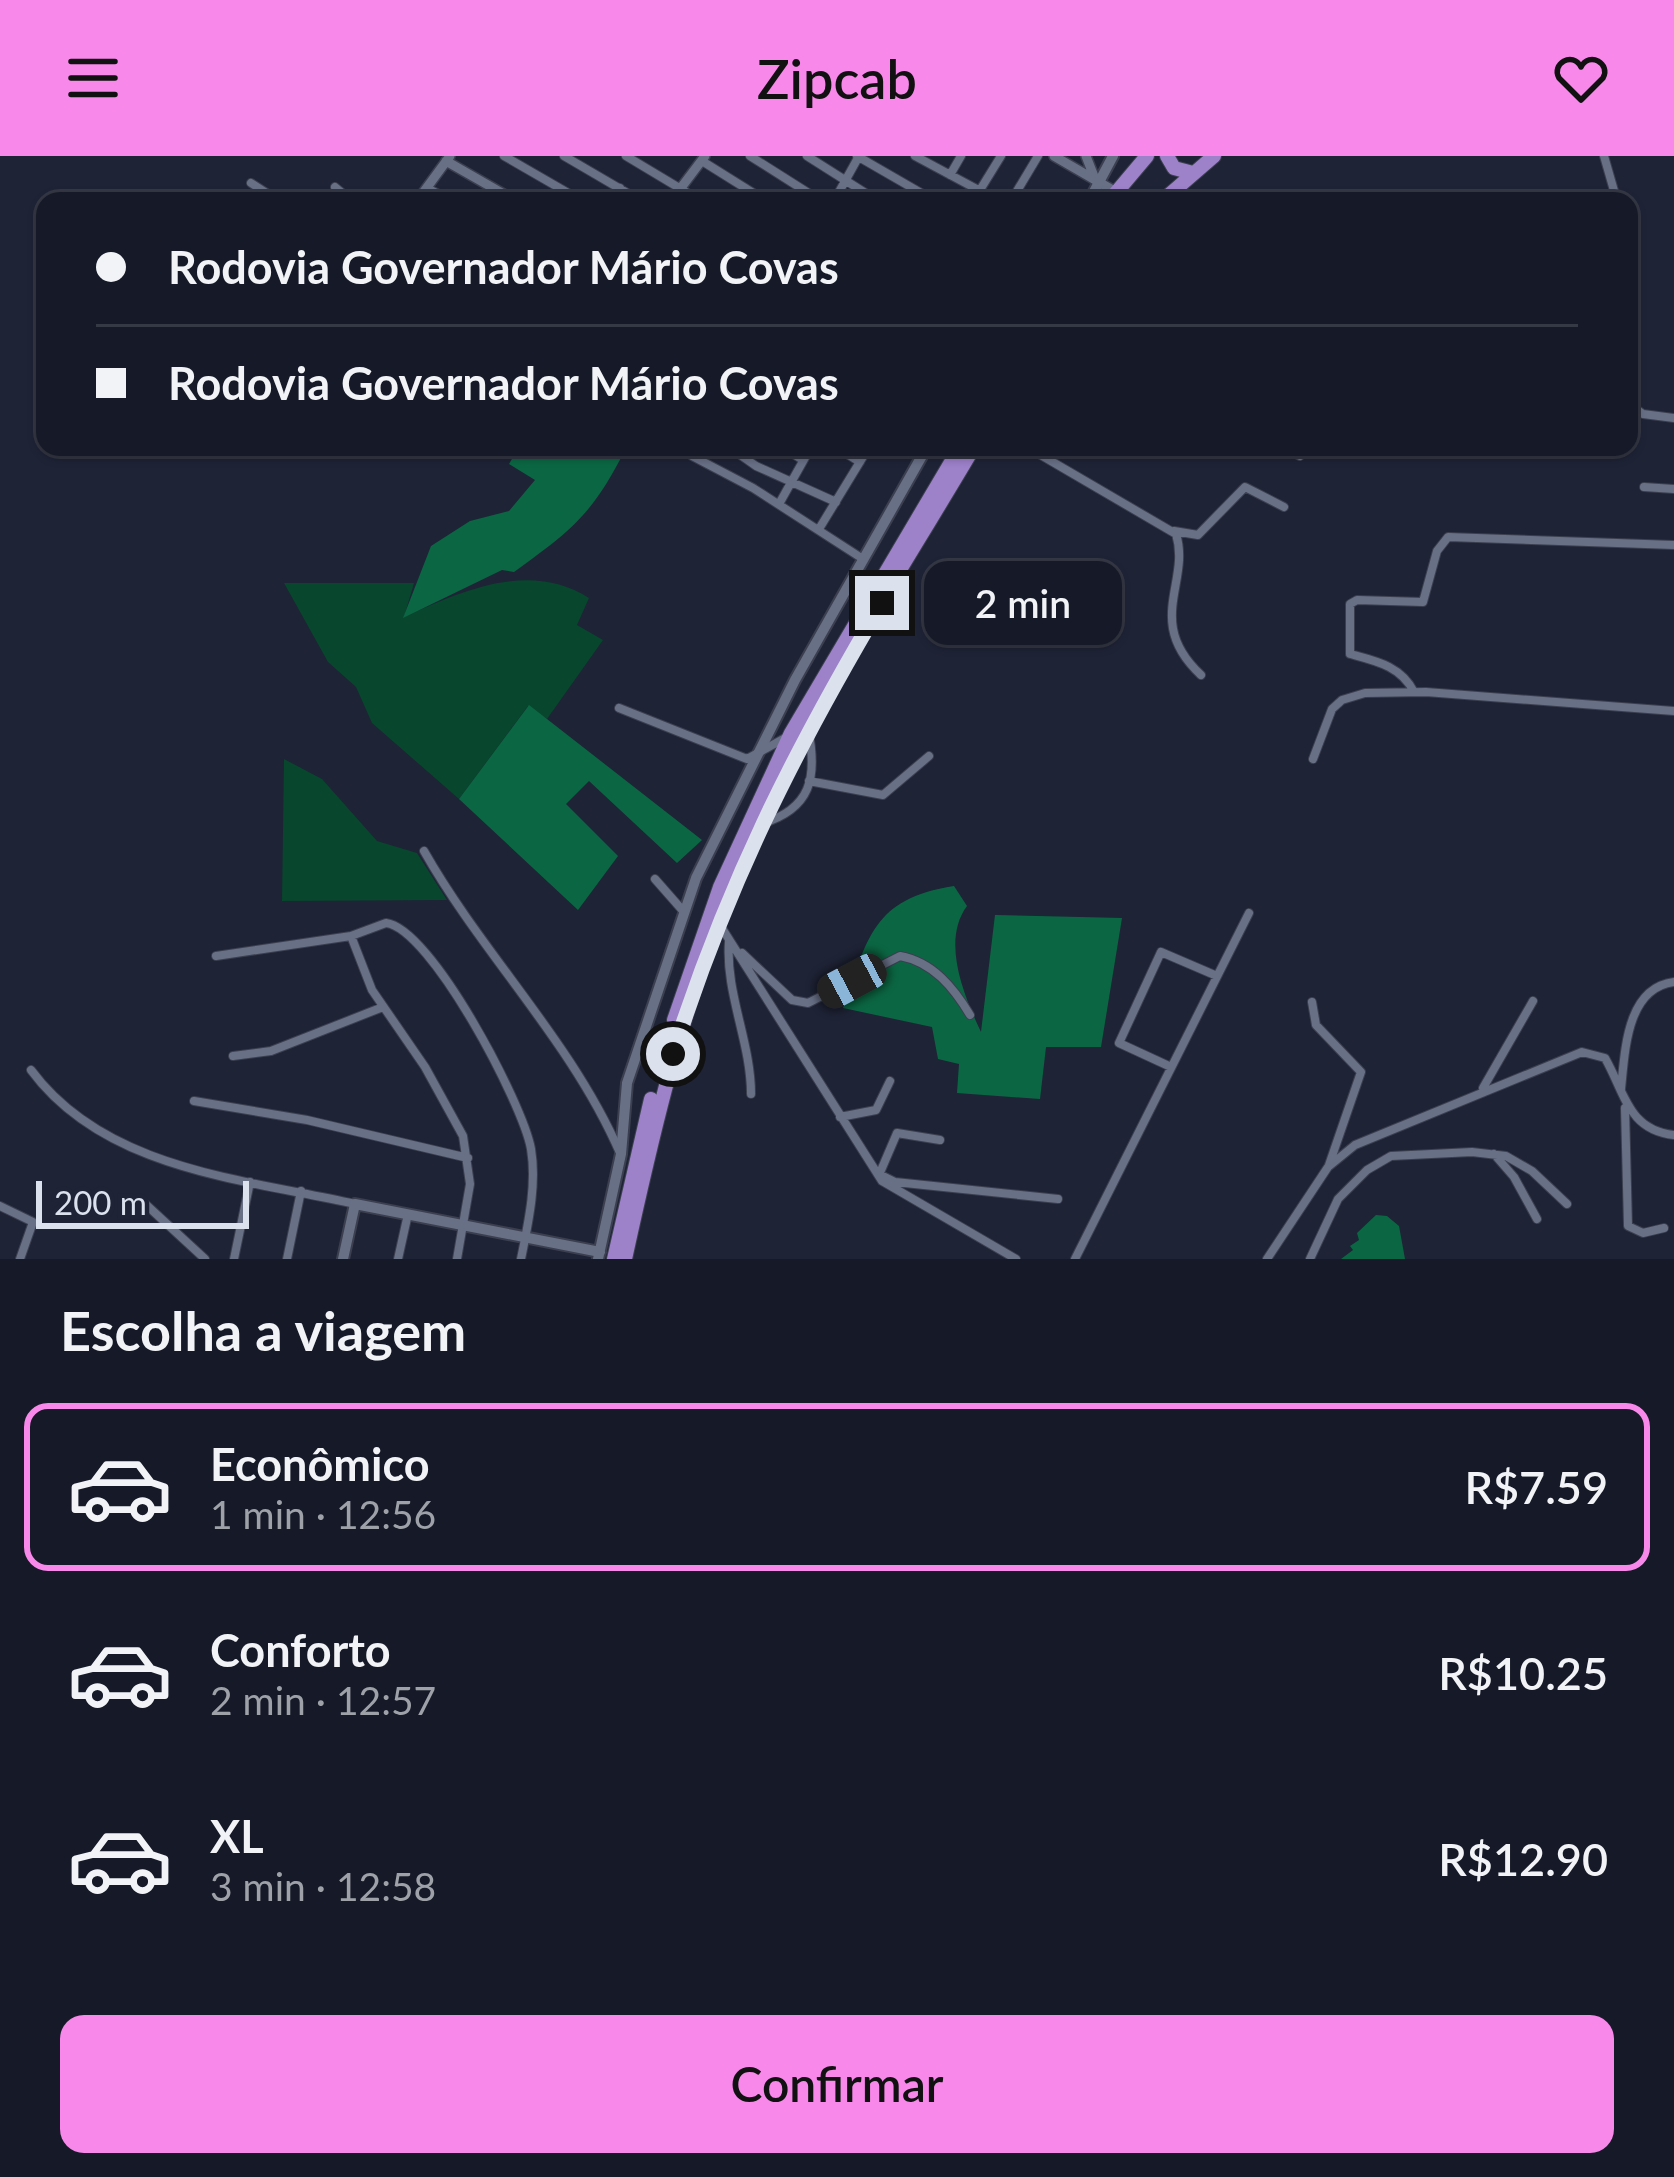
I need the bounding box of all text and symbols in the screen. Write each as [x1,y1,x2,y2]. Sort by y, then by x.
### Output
icon: menu [60,45,126,111]
icon: heart [1548,45,1614,111]
text: Zipcab [757,46,917,111]
text: Rodovia Governador Mário Covas [168,240,839,294]
text: Rodovia Governador Mário Covas [168,356,839,410]
callout: 2 min [924,561,1122,645]
route end [855,576,909,630]
text: 2 min [975,580,1071,626]
car [812,948,892,1014]
route start [646,1027,700,1081]
scale bar [36,1175,249,1228]
text: 200 m [54,1182,147,1222]
text: Escolha a viagem [60,1298,466,1363]
icon: car [66,1433,174,1541]
text: Econômico [210,1437,430,1491]
text: R$7.59 [1464,1460,1608,1514]
text: 1 min · 12:56 [210,1491,436,1537]
icon: car [66,1619,174,1727]
text: Conforto [210,1623,391,1677]
text: R$10.25 [1438,1646,1608,1700]
text: 2 min · 12:57 [210,1677,436,1723]
icon: car [66,1805,174,1913]
text: XL [210,1809,264,1863]
text: R$12.90 [1438,1832,1608,1886]
text: 3 min · 12:58 [210,1863,436,1909]
button: Confirmar [60,2015,1614,2153]

